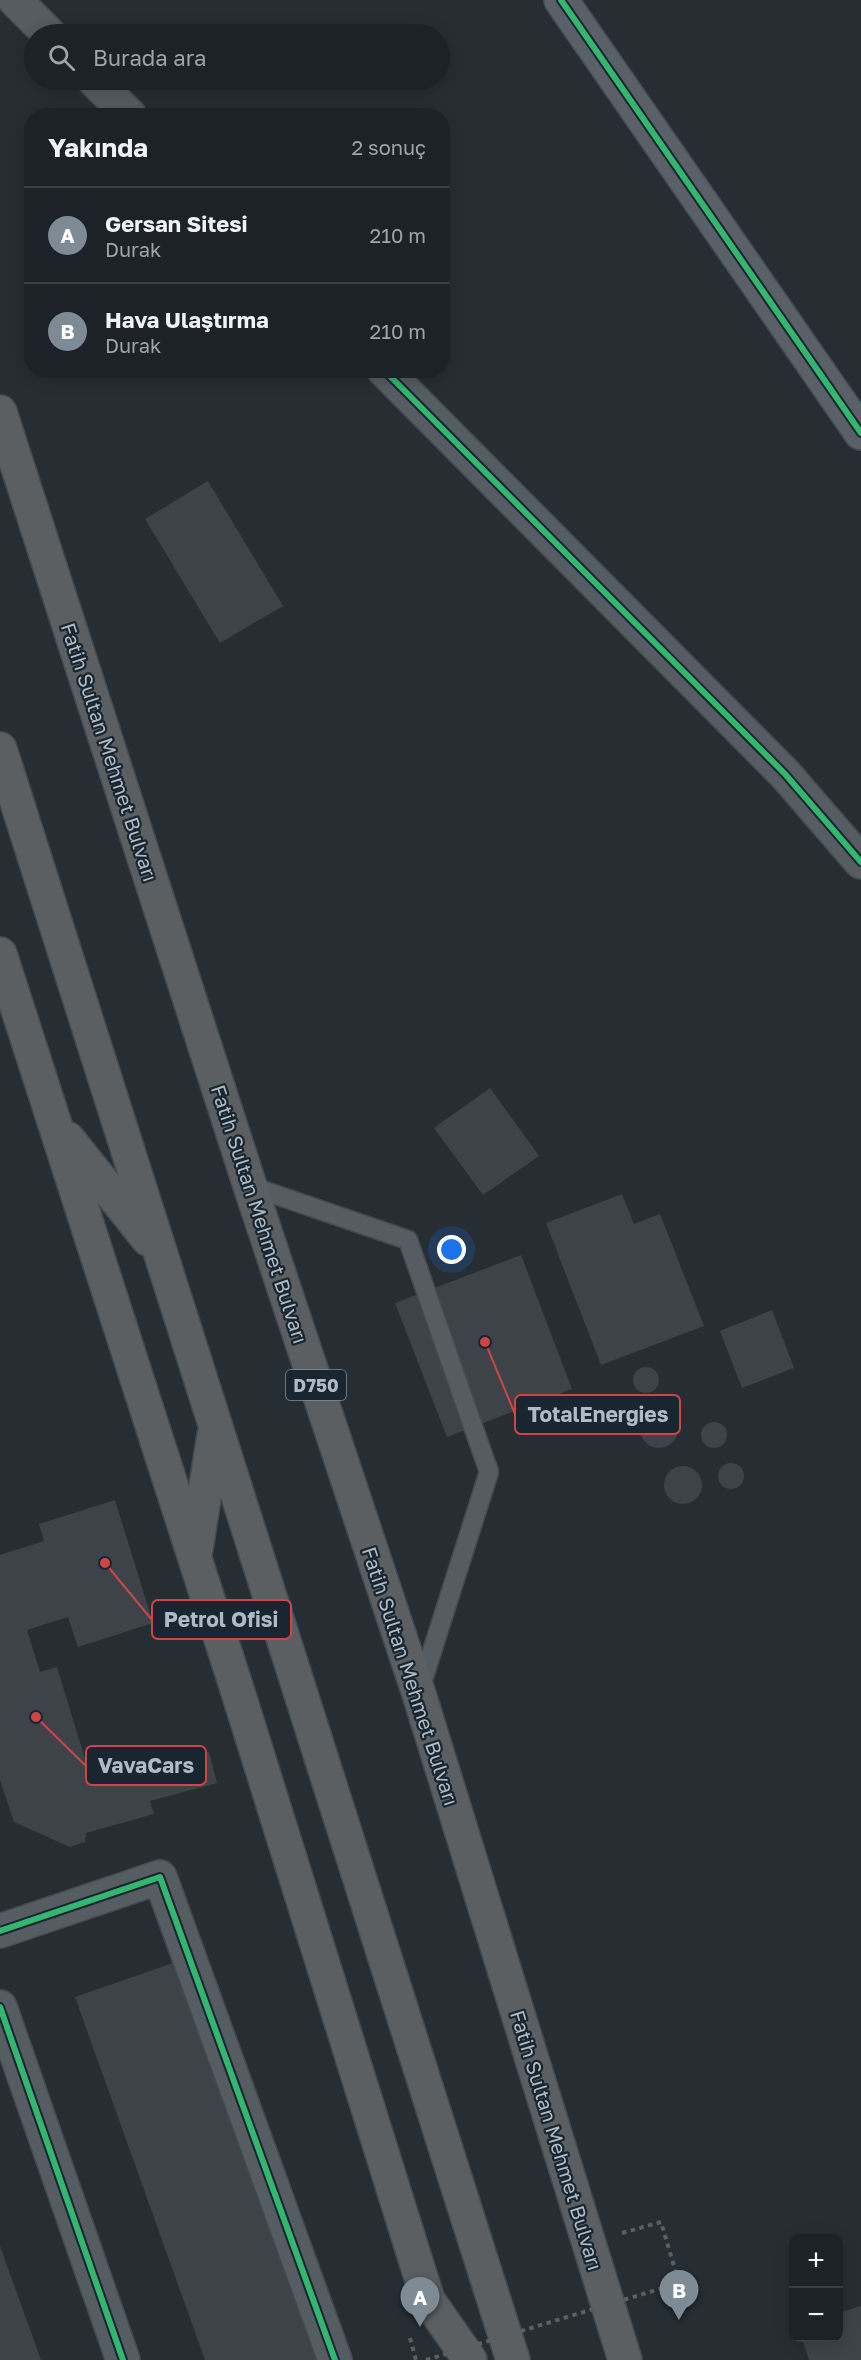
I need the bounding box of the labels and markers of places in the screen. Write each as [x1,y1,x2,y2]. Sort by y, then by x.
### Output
callout: TotalEnergies [515,1395,680,1434]
callout: Petrol Ofisi [152,1600,291,1639]
callout: VavaCars [86,1746,206,1785]
pin: B [660,2270,698,2320]
pin: A [400,2278,440,2327]

